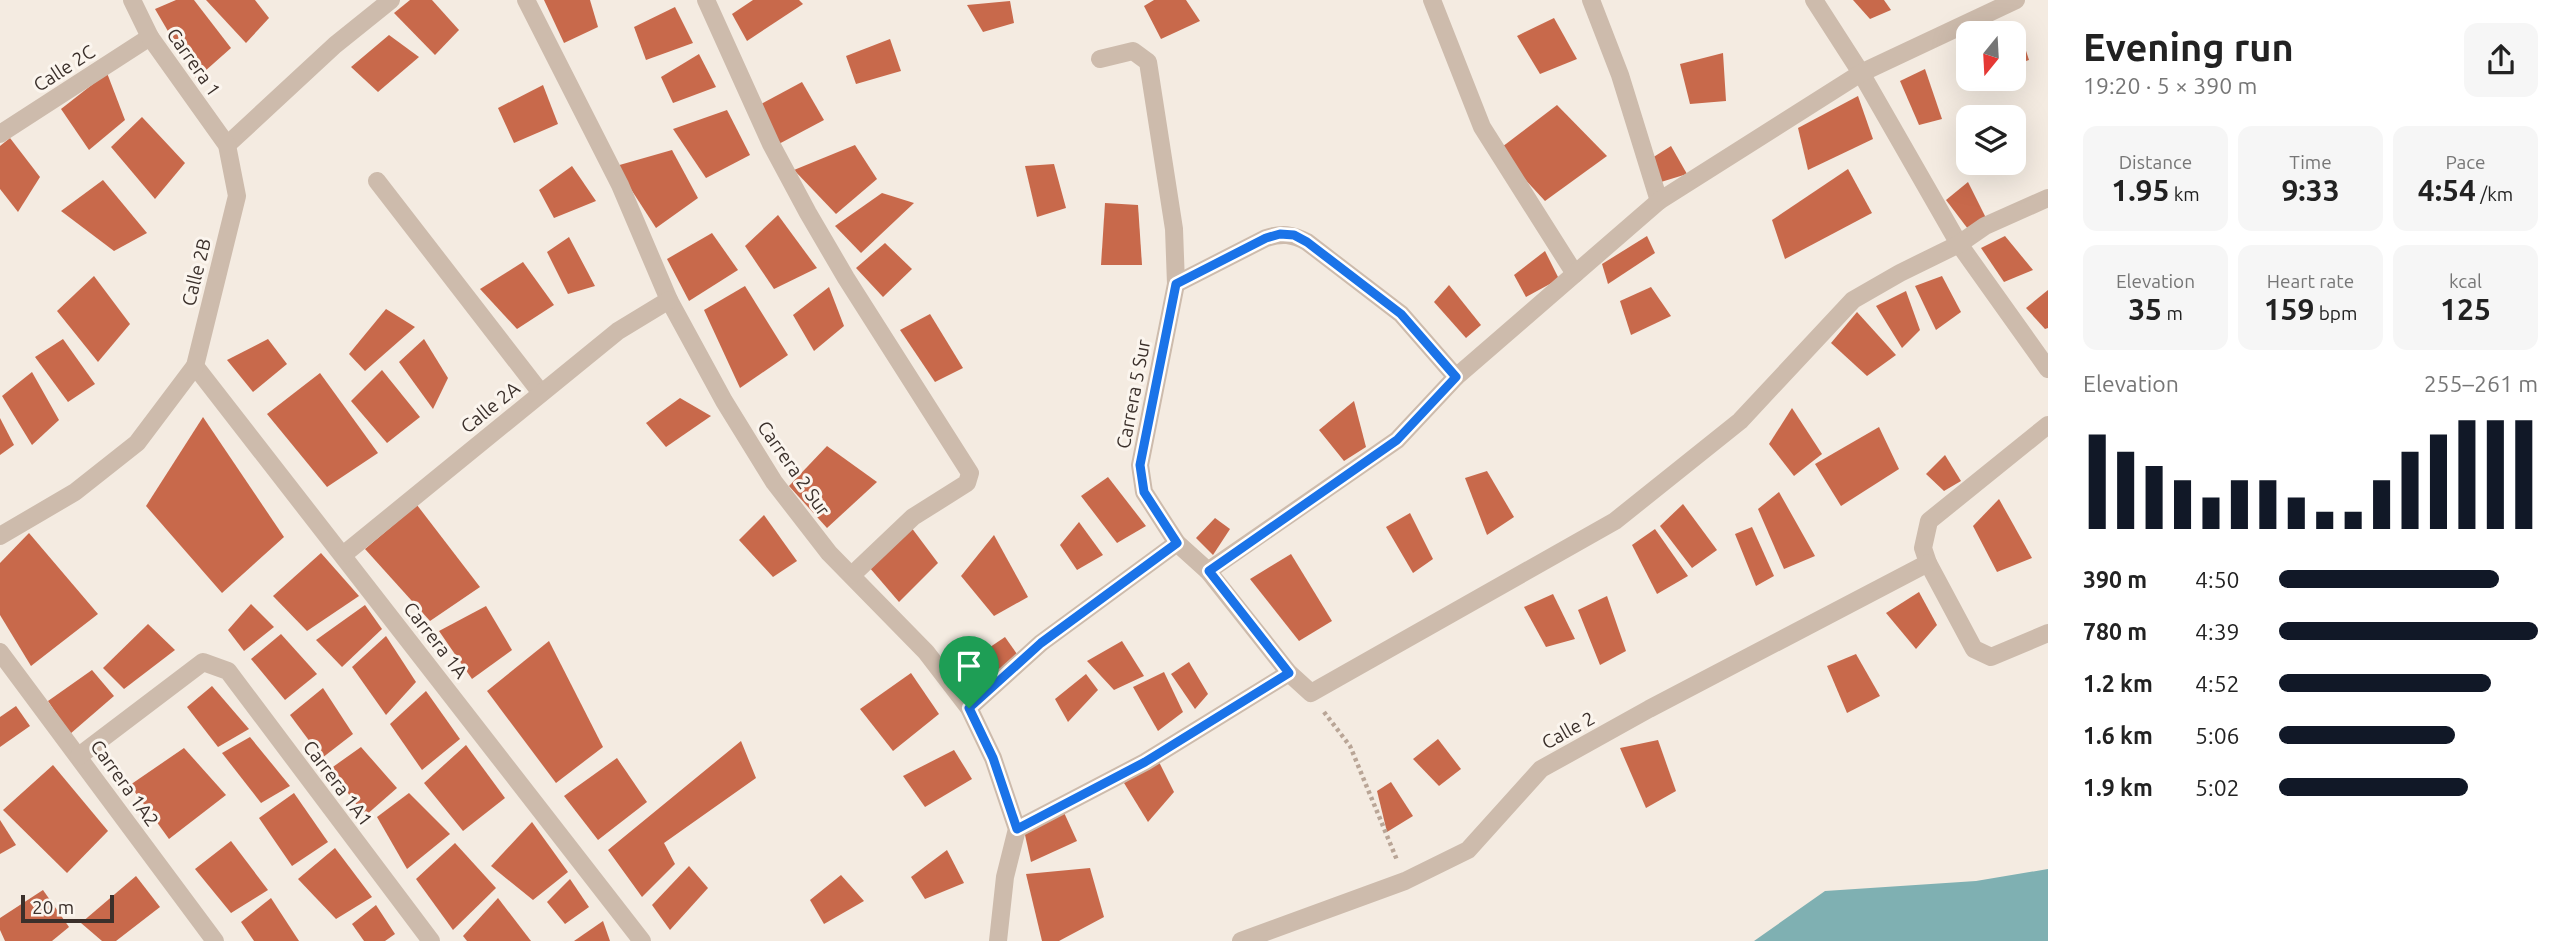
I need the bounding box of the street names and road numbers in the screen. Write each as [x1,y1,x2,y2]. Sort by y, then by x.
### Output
street label: Carrera 1 [163,24,225,100]
street label: Calle 2C [29,40,99,96]
street label: Calle 2B [177,236,215,308]
street label: Carrera 5 Sur [1112,338,1154,450]
street label: Calle 2A [456,376,524,437]
street label: Carrera 2 Sur [753,416,835,520]
street label: Carrera 1A [399,598,473,683]
street label: Calle 2 [1538,707,1598,753]
street label: Carrera 1A2 [86,736,164,830]
street label: Carrera 1A1 [299,736,377,830]

